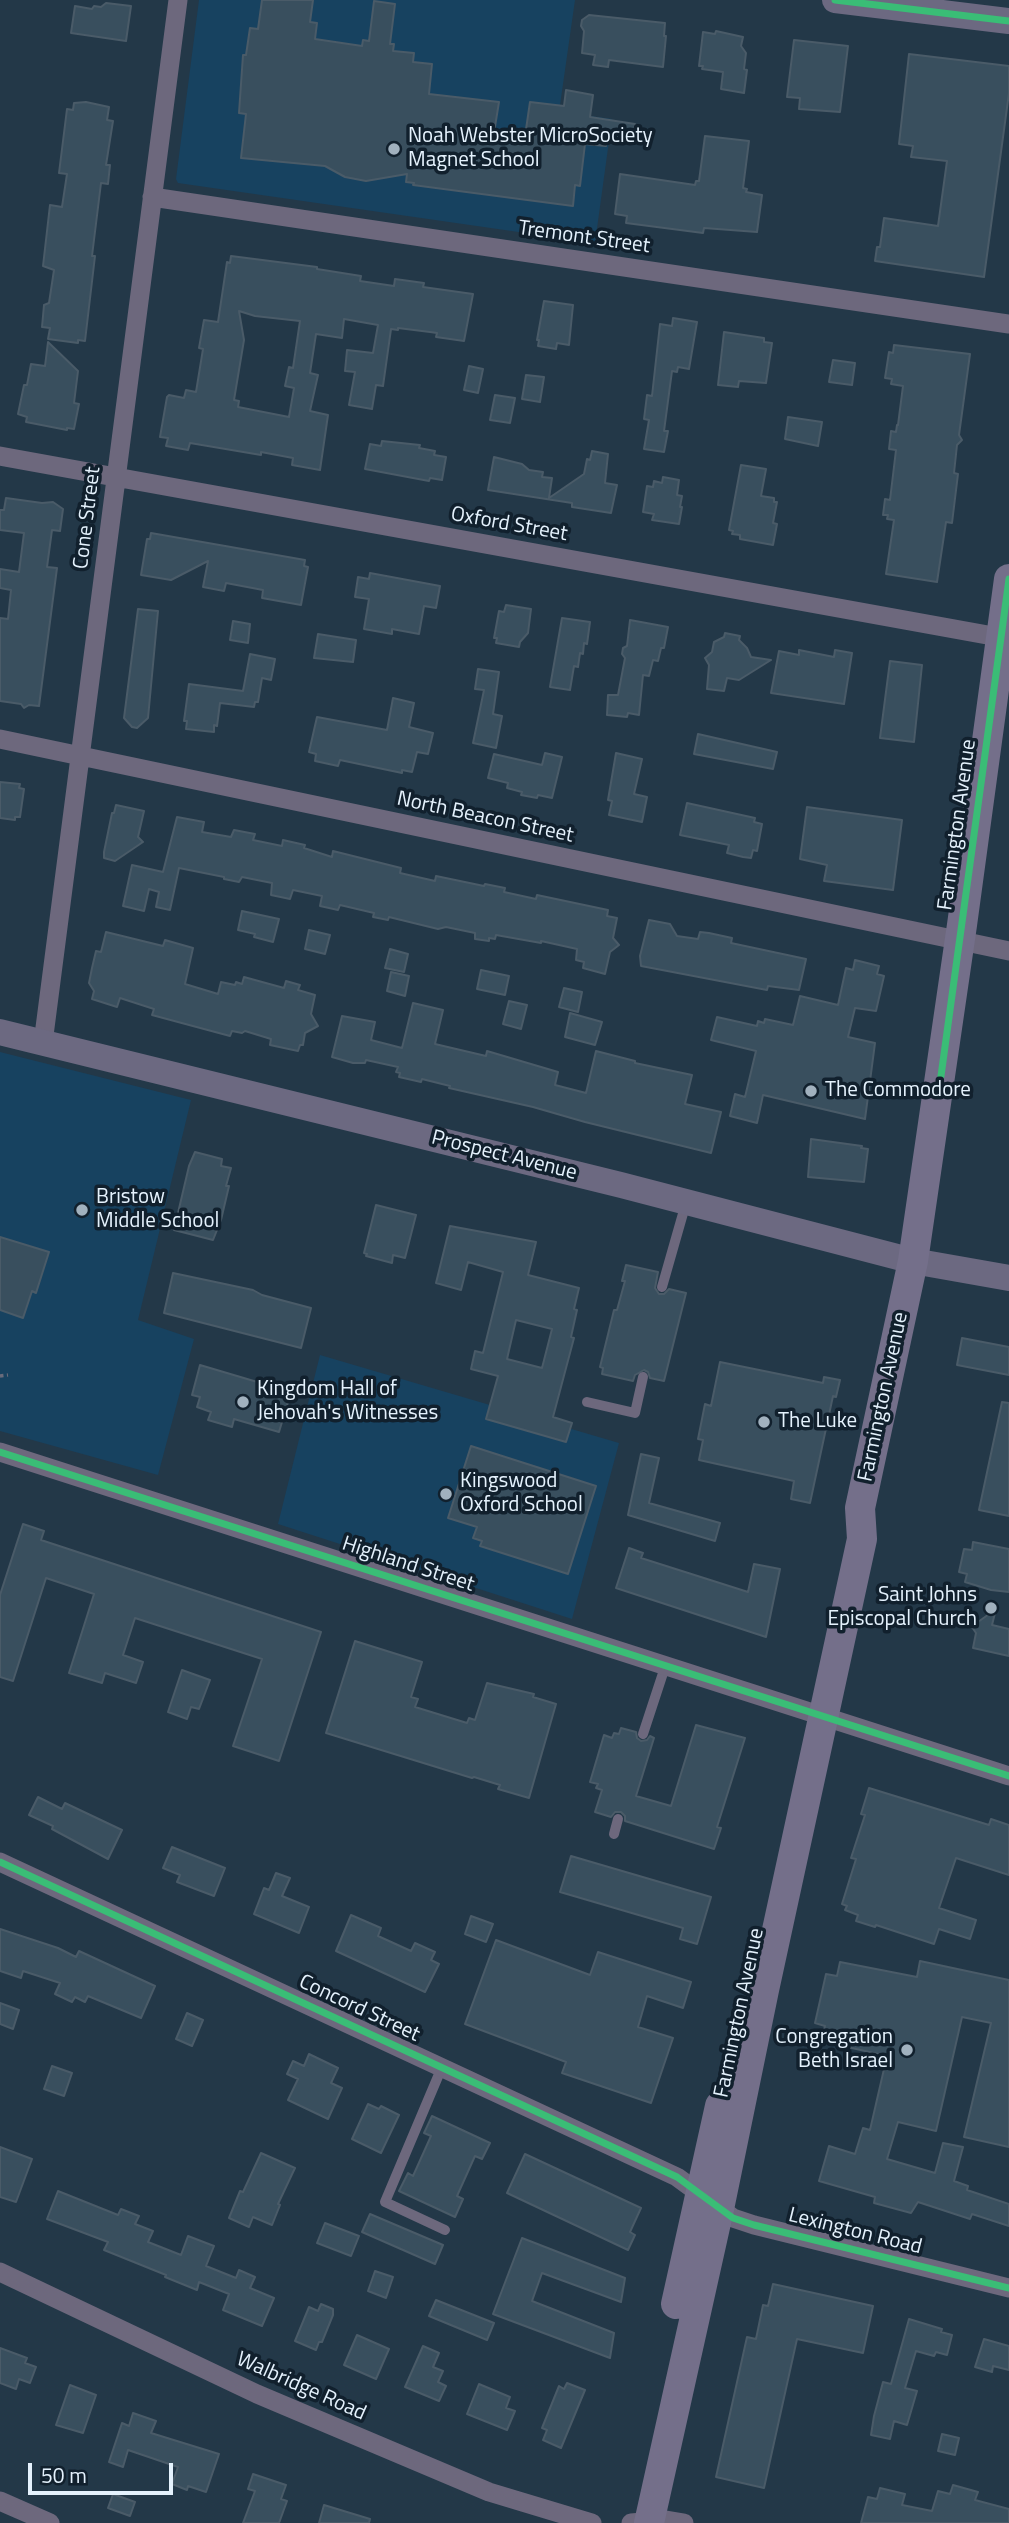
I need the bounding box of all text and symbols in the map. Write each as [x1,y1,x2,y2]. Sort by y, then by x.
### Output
place label: Noah Webster MicroSociety Magnet School [408,124,653,174]
marker: Noah Webster MicroSociety Magnet School [386,141,402,157]
street label: Tremont Street [516,216,652,260]
street label: Cone Street [69,465,107,571]
street label: Oxford Street [449,502,569,548]
street label: Farmington Avenue [934,738,982,912]
street label: North Beacon Street [394,787,576,849]
place label: The Commodore [825,1078,971,1104]
marker: The Commodore [803,1083,819,1099]
street label: Prospect Avenue [429,1126,579,1186]
place label: Bristow Middle School [96,1185,219,1235]
marker: Bristow Middle School [74,1202,90,1218]
street label: Farmington Avenue [854,1310,914,1484]
place label: Kingdom Hall of Jehovah's Witnesses [257,1377,438,1427]
marker: Kingdom Hall of Jehovah's Witnesses [235,1394,251,1410]
place label: The Luke [778,1409,857,1435]
marker: The Luke [756,1414,772,1430]
place label: Kingswood Oxford School [460,1469,583,1519]
marker: Kingswood Oxford School [438,1486,454,1502]
street label: Highland Street [339,1532,477,1598]
place label: Saint Johns Episcopal Church [827,1583,977,1633]
marker: Saint Johns Episcopal Church [983,1600,999,1616]
street label: Farmington Avenue [710,1926,770,2100]
street label: Concord Street [295,1970,423,2048]
place label: Congregation Beth Israel [775,2025,893,2075]
marker: Congregation Beth Israel [899,2042,915,2058]
street label: Lexington Road [786,2203,924,2261]
street label: Walbridge Road [232,2347,370,2427]
scale bar [32,2450,177,2494]
text: 50 m [41,2459,87,2491]

